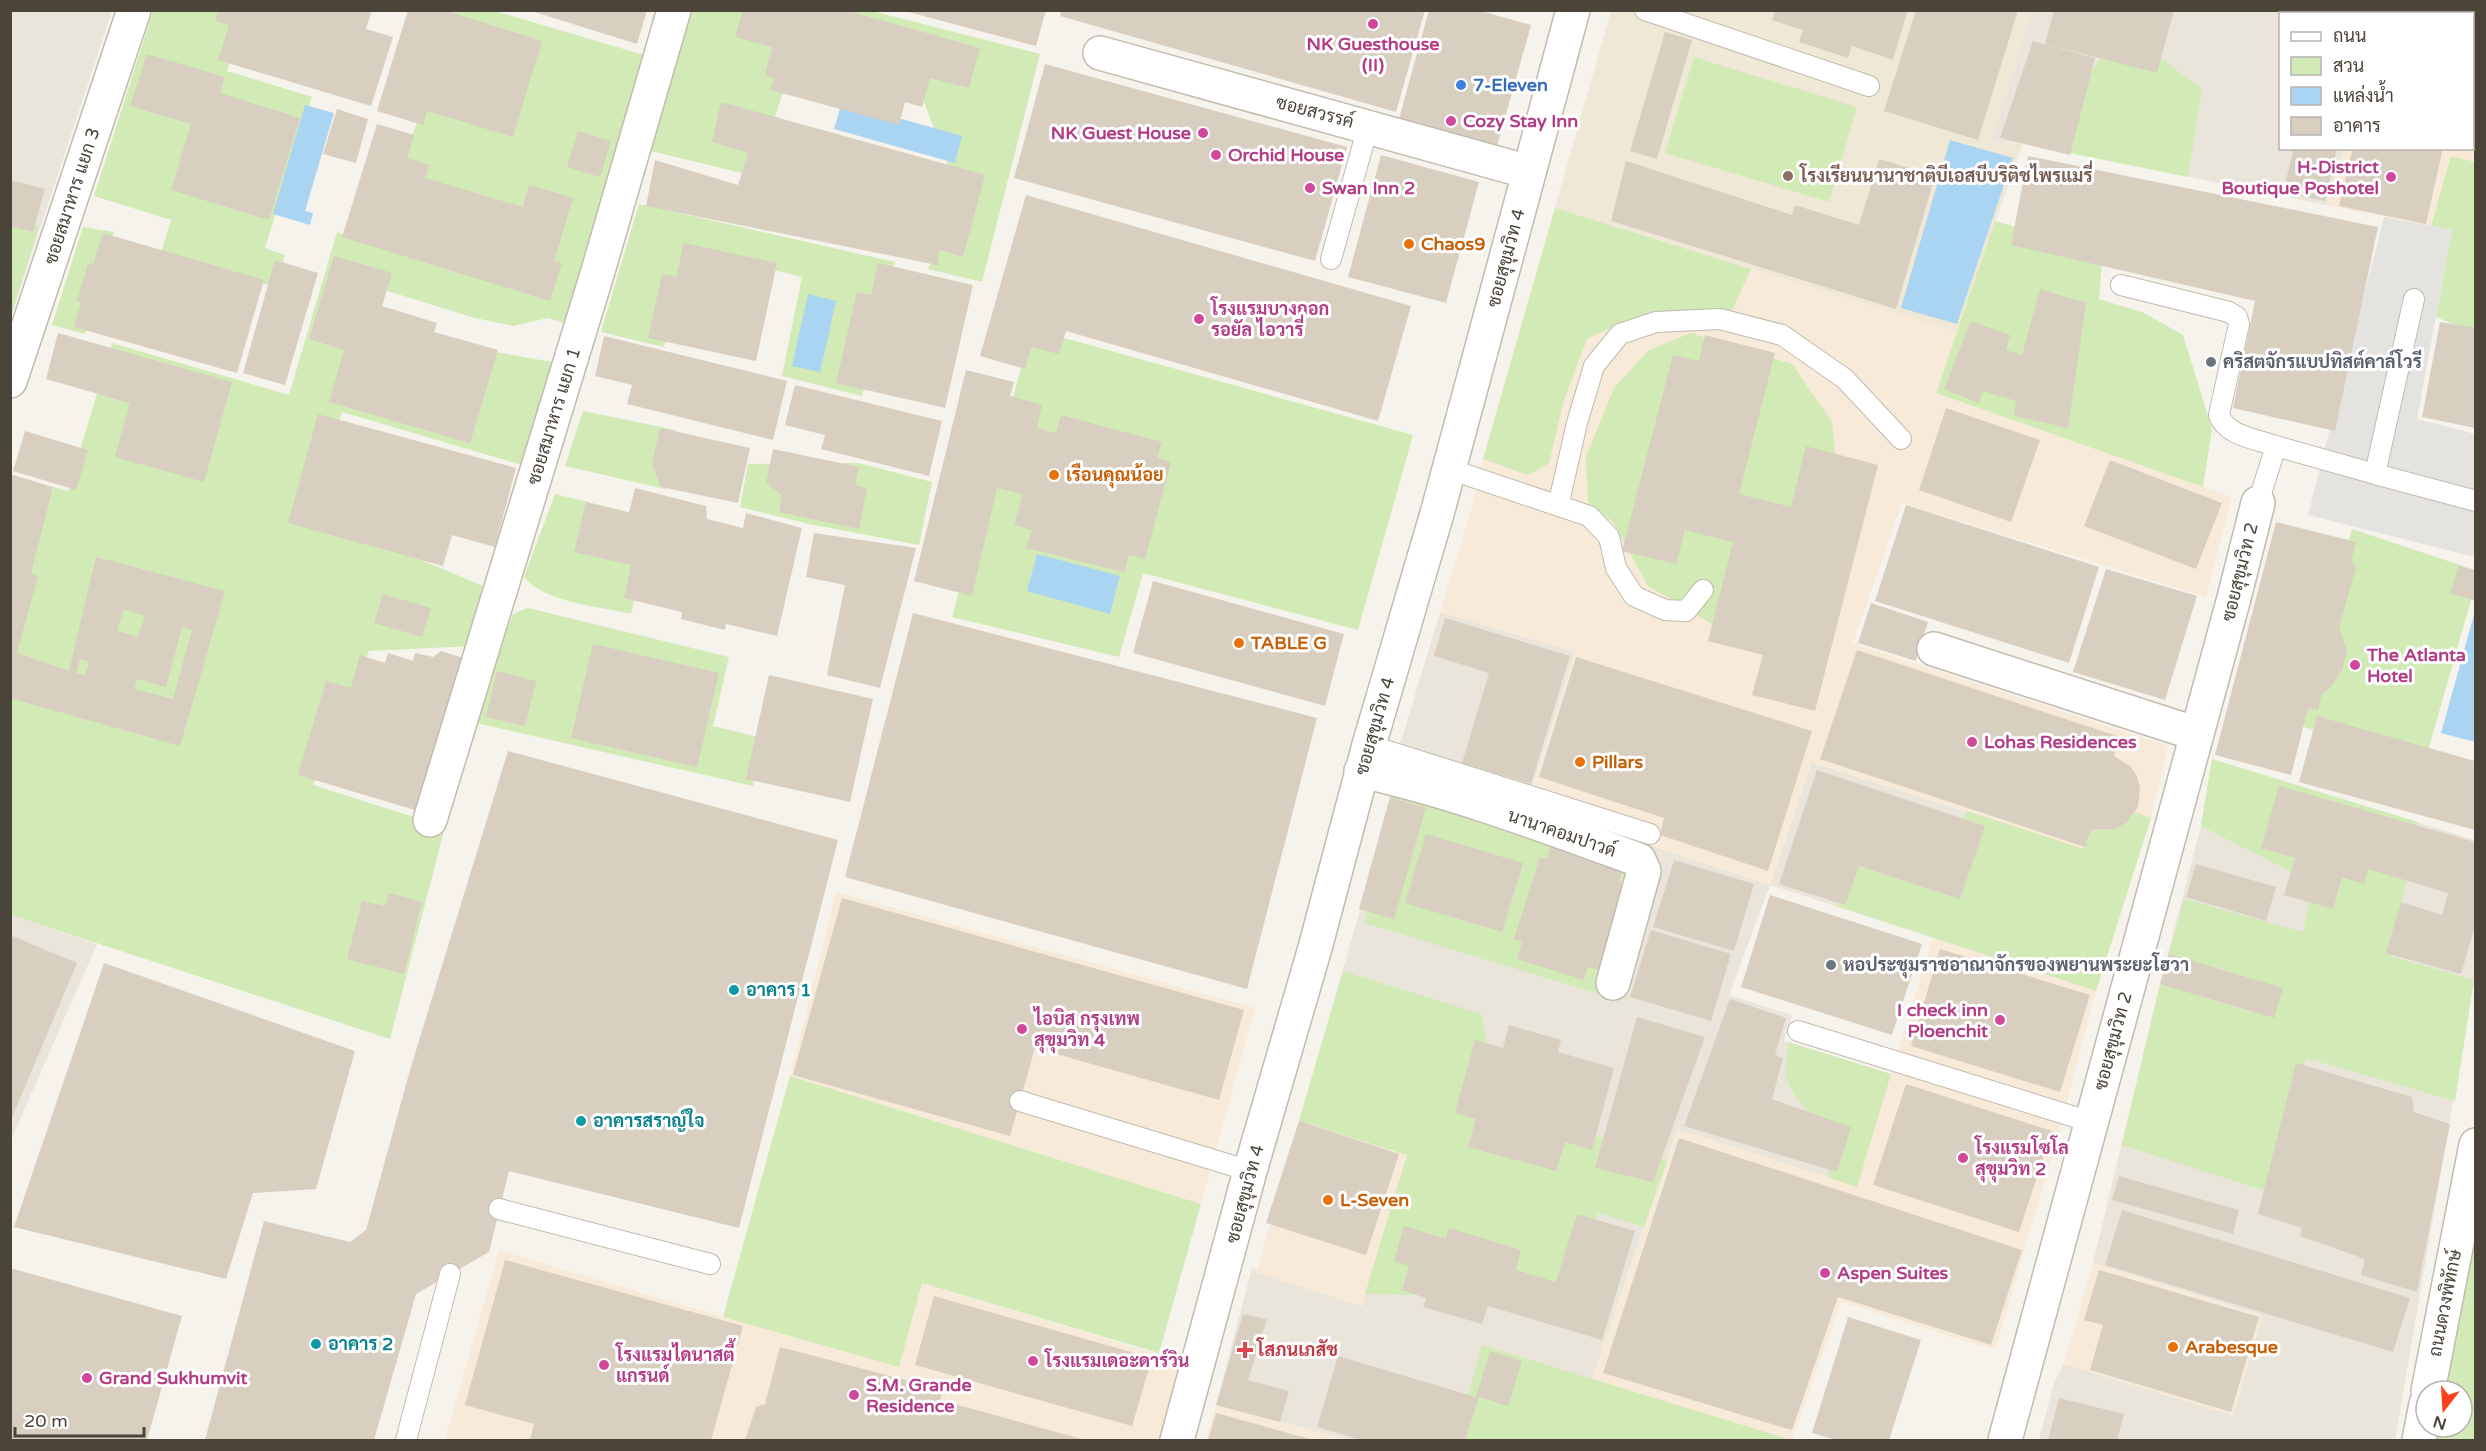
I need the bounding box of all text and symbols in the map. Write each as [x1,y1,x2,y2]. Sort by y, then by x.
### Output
legend [2279,12,2474,150]
marker: NK Guesthouse (II) [1366,17,1380,31]
text: ถนน [2333,25,2366,47]
place label: NK Guesthouse (II) [1306,33,1440,76]
text: สวน [2333,55,2364,77]
place label: 7-Eleven [1473,74,1548,96]
marker: 7-Eleven [1454,78,1468,92]
text: แหล่งน้ำ [2333,80,2394,107]
street label: ซอยสวรรค์ [1274,89,1357,133]
place label: Cozy Stay Inn [1463,110,1578,132]
marker: Cozy Stay Inn [1444,114,1458,128]
text: อาคาร [2333,115,2381,137]
place label: NK Guest House [1051,122,1191,144]
street label: ซอยสมาหาร แยก 3 [39,125,105,267]
marker: NK Guest House [1196,126,1210,140]
place label: Orchid House [1228,144,1344,166]
marker: Orchid House [1209,148,1223,162]
place label: H-District Boutique Poshotel [2221,156,2379,199]
place label: โรงเรียนนานาชาติบีเอสบีบริติชไพรแมรี่ [1799,160,2092,187]
marker: โรงเรียนนานาชาติบีเอสบีบริติชไพรแมรี่ [1781,169,1795,183]
marker: H-District Boutique Poshotel [2384,170,2398,184]
place label: Swan Inn 2 [1322,177,1415,199]
marker: Swan Inn 2 [1303,181,1317,195]
street label: ซอยสุขุมวิท 4 [1482,206,1531,310]
place label: Chaos9 [1421,233,1485,255]
marker: Chaos9 [1402,237,1416,251]
place label: โรงแรมบางกอก รอยัล ไอวารี่ [1210,296,1329,341]
marker: โรงแรมบางกอก รอยัล ไอวารี่ [1192,312,1206,326]
street label: ซอยสมาหาร แยก 1 [523,344,585,488]
place label: คริสตจักรแบปทิสต์คาล์โวรี [2223,349,2422,373]
marker: คริสตจักรแบปทิสต์คาล์โวรี [2204,355,2218,369]
place label: เรือนคุณน้อย [1066,463,1164,489]
marker: เรือนคุณน้อย [1047,468,1061,482]
street label: ซอยสุขุมวิท 2 [2217,520,2264,624]
place label: TABLE G [1250,632,1327,654]
marker: TABLE G [1232,636,1246,650]
place label: The Atlanta Hotel [2366,644,2466,687]
marker: The Atlanta Hotel [2348,658,2362,672]
street label: ซอยสุขุมวิท 4 [1350,674,1400,778]
place label: Lohas Residences [1984,731,2137,753]
marker: Lohas Residences [1965,735,1979,749]
place label: Pillars [1592,751,1643,773]
marker: Pillars [1573,755,1587,769]
street label: นานาคอมปาวด์ [1505,802,1620,862]
place label: หอประชุมราชอาณาจักรของพยานพระยะโฮวา [1843,952,2189,979]
marker: หอประชุมราชอาณาจักรของพยานพระยะโฮวา [1824,958,1838,972]
place label: อาคาร 1 [746,979,811,1001]
marker: อาคาร 1 [727,983,741,997]
street label: ซอยสุขุมวิท 2 [2089,989,2138,1093]
place label: I check inn Ploenchit [1897,999,1988,1042]
place label: ไอบิส กรุงเทพ สุขุมวิท 4 [1032,1006,1140,1054]
marker: I check inn Ploenchit [1993,1013,2007,1027]
marker: ไอบิส กรุงเทพ สุขุมวิท 4 [1015,1022,1029,1036]
place label: อาคารสราญ์ใจ [593,1108,705,1132]
marker: อาคารสราญ์ใจ [574,1114,588,1128]
place label: โรงแรมโซโล สุขุมวิท 2 [1974,1135,2069,1183]
street label: ซอยสุขุมวิท 4 [1221,1142,1270,1246]
marker: โรงแรมโซโล สุขุมวิท 2 [1956,1151,1970,1165]
place label: L-Seven [1340,1189,1409,1211]
marker: L-Seven [1321,1193,1335,1207]
street label: ถนนดวงพิทักษ์ [2422,1246,2466,1358]
place label: Aspen Suites [1837,1262,1949,1284]
marker: Aspen Suites [1818,1266,1832,1280]
place label: อาคาร 2 [328,1333,393,1355]
place label: Arabesque [2185,1336,2278,1358]
marker: อาคาร 2 [309,1337,323,1351]
place label: โสภนเภสัช [1256,1337,1338,1361]
place label: โรงแรมไดนาสตี้ แกรนด์ [615,1338,736,1387]
marker: Arabesque [2166,1340,2180,1354]
marker: โสภนเภสัช [1238,1343,1252,1357]
place label: โรงแรมเดอะดาร์วิน [1044,1348,1190,1372]
marker: โรงแรมเดอะดาร์วิน [1026,1354,1040,1368]
marker: โรงแรมไดนาสตี้ แกรนด์ [597,1358,611,1372]
place label: Grand Sukhumvit [99,1367,248,1389]
marker: Grand Sukhumvit [80,1371,94,1385]
place label: S.M. Grande Residence [866,1374,972,1417]
north arrow [2414,1379,2474,1439]
marker: S.M. Grande Residence [847,1388,861,1402]
scale bar [15,1400,144,1438]
text: 20 m [24,1410,68,1432]
text: N [2431,1411,2449,1434]

